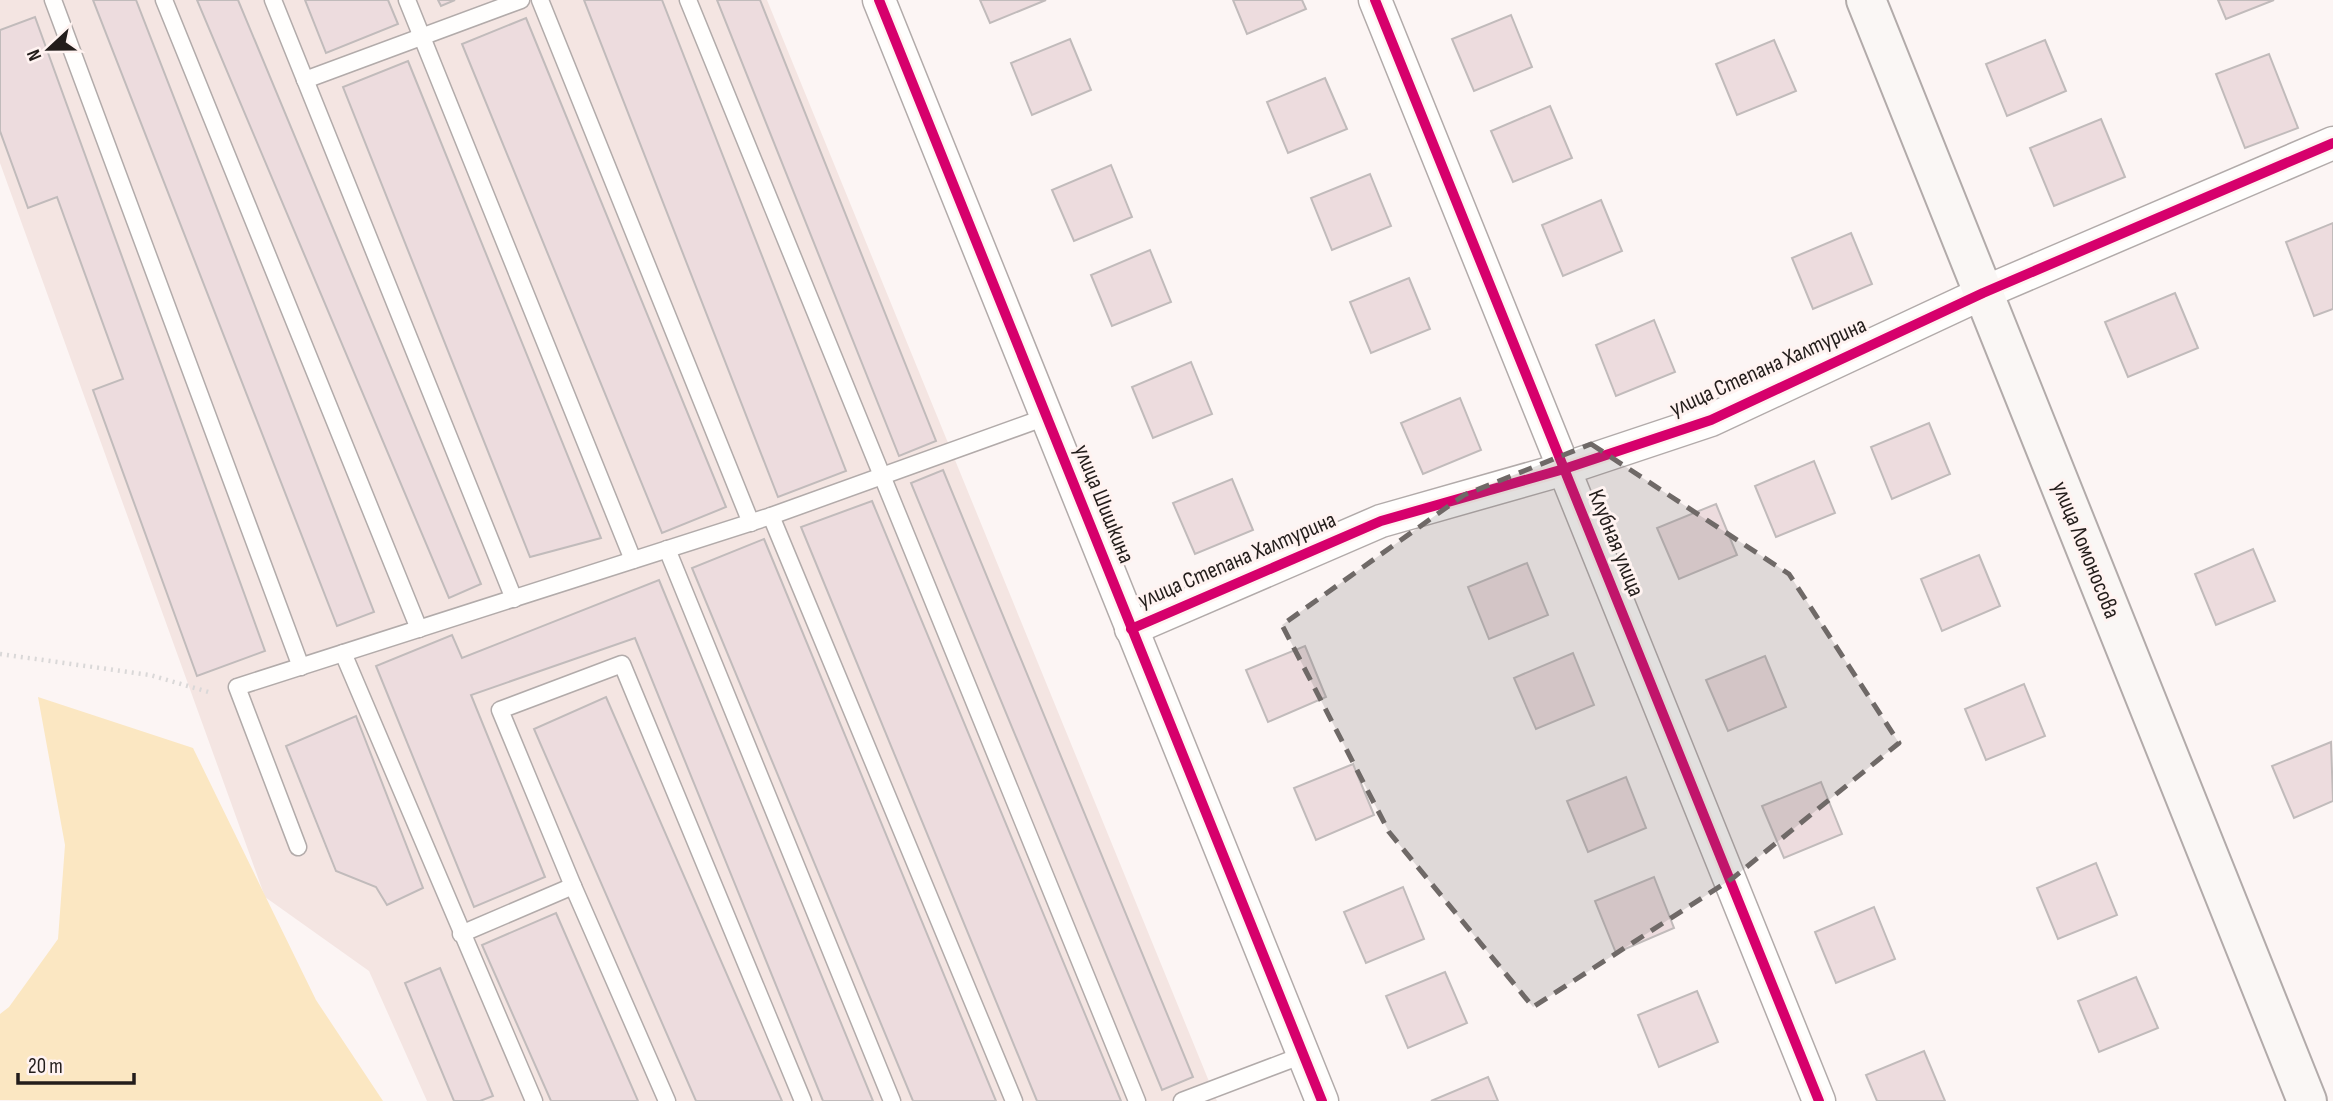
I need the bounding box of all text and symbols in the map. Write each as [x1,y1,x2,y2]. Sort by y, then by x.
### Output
north arrow [14,14,84,84]
text: N [22,46,47,64]
street label: улица Степана Халтурина [1665,311,1871,423]
street label: улица Шишкина [1068,441,1140,567]
street label: улица Ломоносова [2046,477,2126,623]
street label: Клубная улица [1582,485,1650,601]
street label: улица Степана Халтурина [1134,506,1340,614]
scale bar [18,1042,133,1086]
text: 20 m [28,1054,63,1079]

